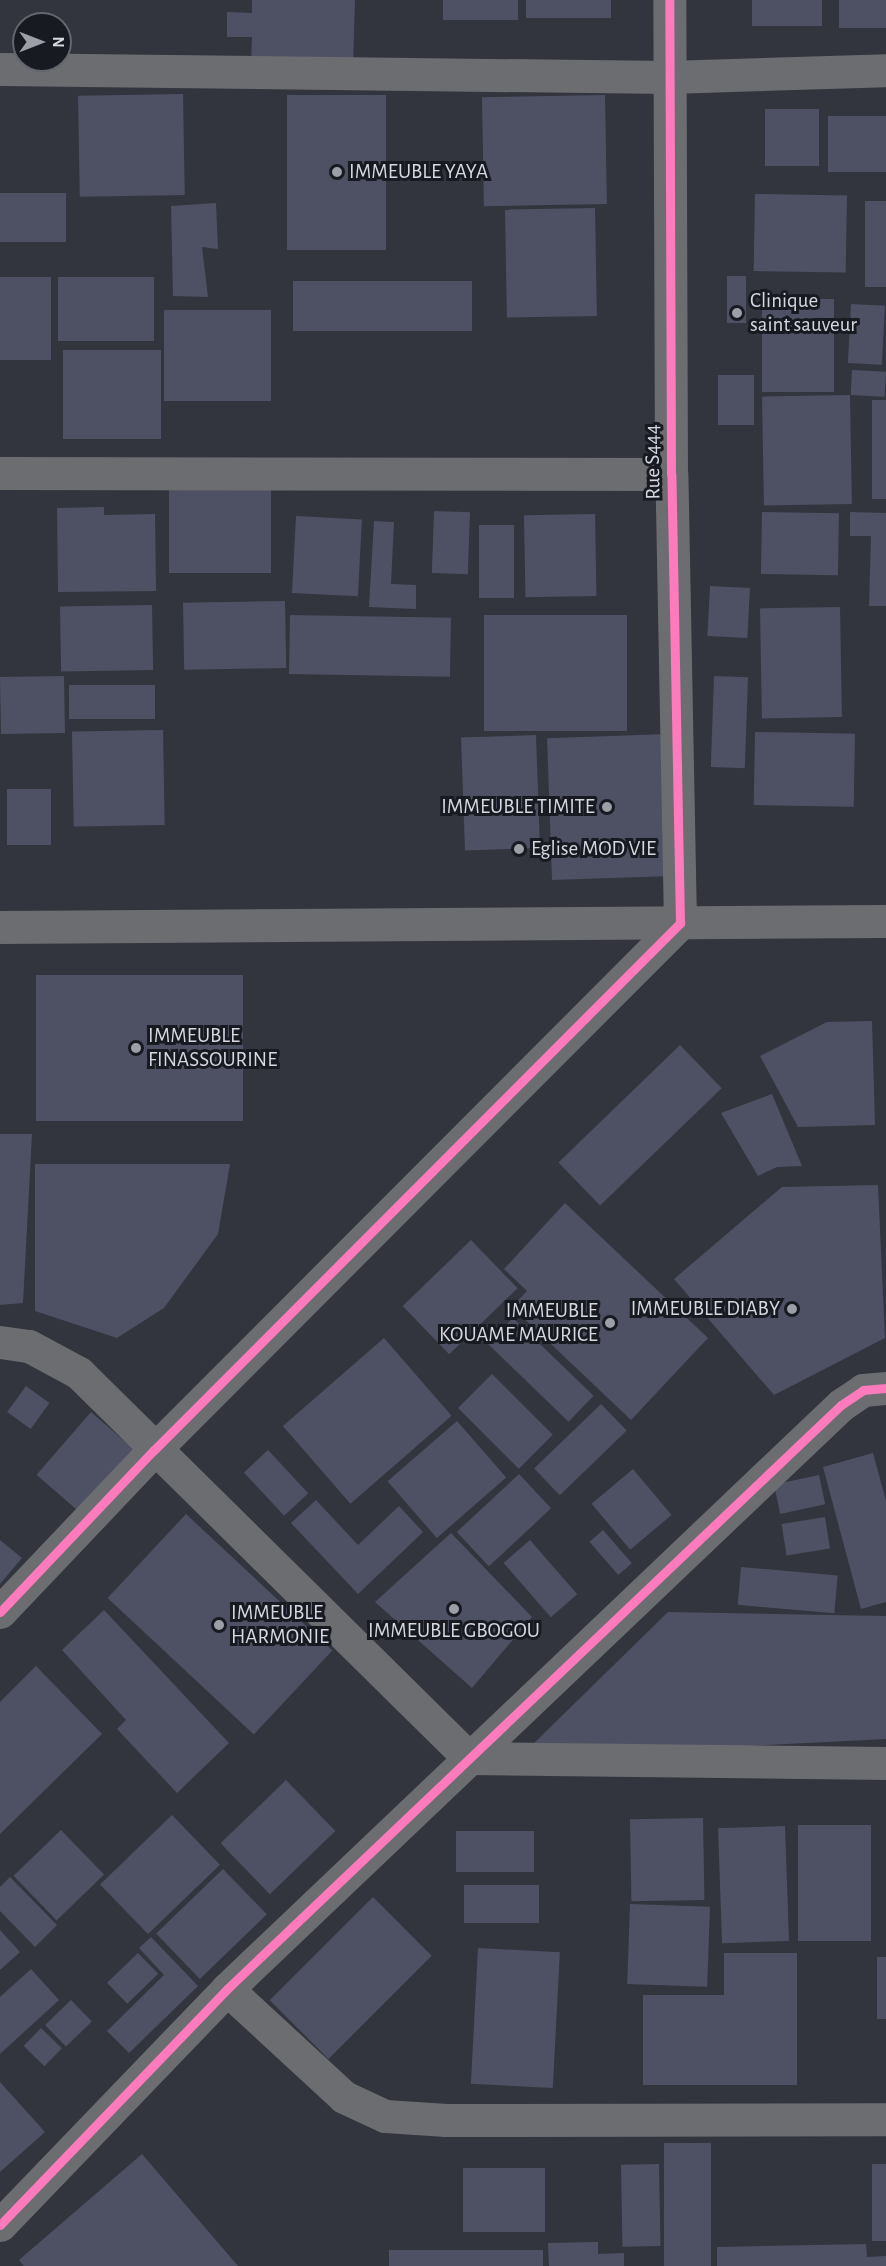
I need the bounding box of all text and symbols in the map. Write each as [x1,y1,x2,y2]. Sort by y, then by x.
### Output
north arrow [12,12,72,72]
text: N [50,36,66,48]
place label: IMMEUBLE YAYA [349,159,488,185]
marker: IMMEUBLE YAYA [330,165,344,179]
place label: Clinique saint sauveur [750,288,857,338]
marker: Clinique saint sauveur [728,304,746,322]
street label: Rue S444 [640,424,666,500]
place label: IMMEUBLE TIMITE [441,794,595,820]
marker: IMMEUBLE TIMITE [600,800,614,814]
place label: Eglise MOD VIE [531,836,656,862]
marker: Eglise MOD VIE [512,842,526,856]
place label: IMMEUBLE FINASSOURINE [148,1023,277,1073]
marker: IMMEUBLE FINASSOURINE [129,1041,143,1055]
place label: IMMEUBLE DIABY [631,1296,780,1322]
place label: IMMEUBLE KOUAME MAURICE [439,1298,598,1348]
marker: IMMEUBLE DIABY [785,1302,799,1316]
marker: IMMEUBLE KOUAME MAURICE [603,1316,617,1330]
place label: IMMEUBLE HARMONIE [231,1600,329,1650]
marker: IMMEUBLE GBOGOU [447,1602,461,1616]
marker: IMMEUBLE HARMONIE [212,1618,226,1632]
place label: IMMEUBLE GBOGOU [368,1618,540,1644]

